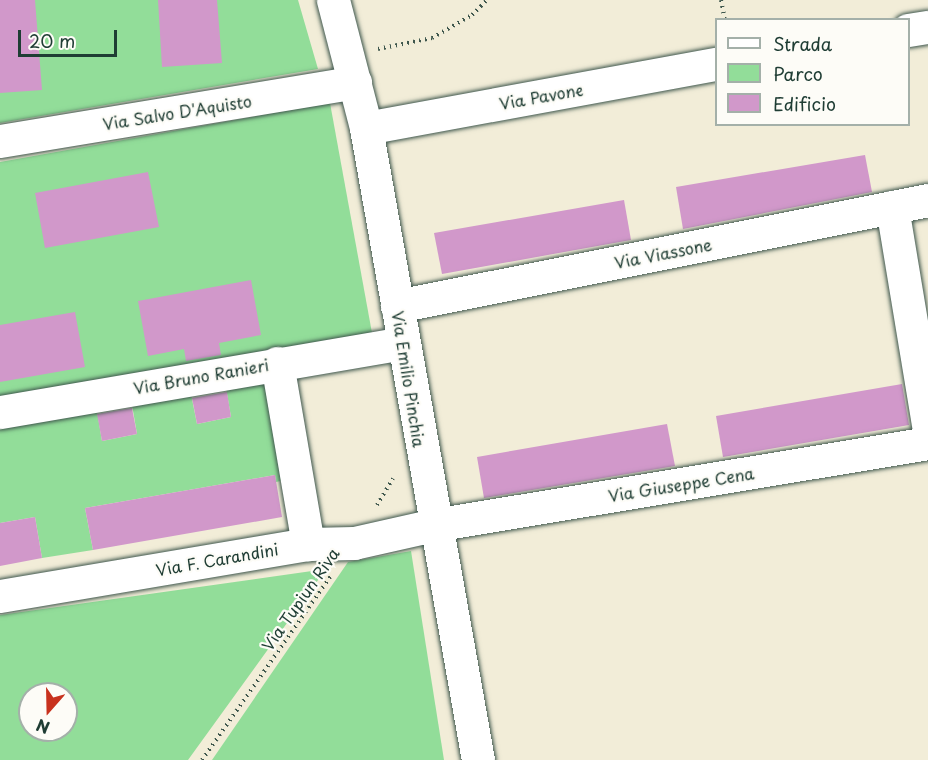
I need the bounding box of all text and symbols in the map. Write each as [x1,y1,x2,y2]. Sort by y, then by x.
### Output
scale bar [21,18,120,56]
legend [715,18,910,126]
text: 20 m [29,27,75,54]
text: Strada [773,30,832,57]
text: Parco [773,60,823,87]
street label: Via Pavone [498,79,584,113]
text: Edificio [773,90,836,117]
street label: Via Salvo D'Aquisto [101,91,253,133]
street label: Via Viassone [613,234,713,272]
street label: Via Emilio Pinchia [389,309,429,449]
street label: Via Bruno Ranieri [132,355,270,397]
street label: Via Giuseppe Cena [607,463,755,505]
street label: Via F. Carandini [154,539,280,579]
street label: Via Tupiun Riva [257,544,343,654]
north arrow [18,682,78,742]
text: N [32,714,53,740]

